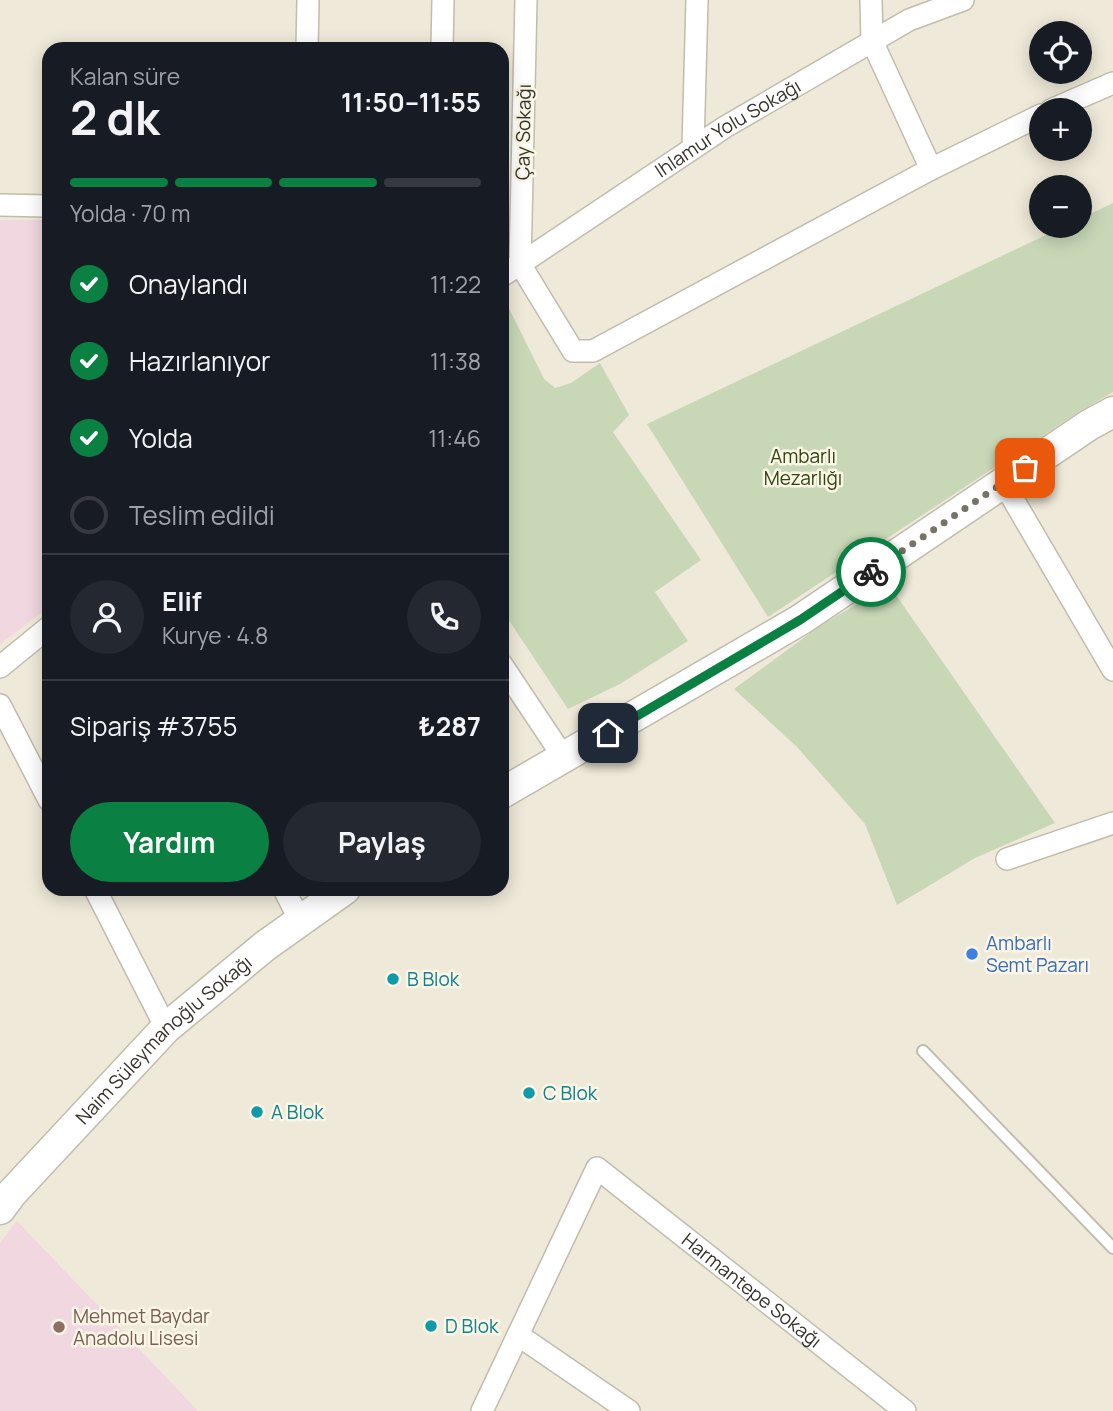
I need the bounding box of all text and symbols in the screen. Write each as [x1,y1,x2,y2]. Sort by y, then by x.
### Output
map controls [1029,21,1092,238]
button: locate [1029,21,1092,84]
text: Kalan süre [70,60,180,92]
street label: Ihlamur Yolu Sokağı [650,73,805,183]
text: 11:50–11:55 [341,84,481,120]
street label: Çay Sokağı [509,84,537,180]
text: 2 dk [70,86,160,149]
button: + [1029,98,1092,161]
button: − [1029,175,1092,238]
text: Yolda · 70 m [70,197,190,229]
icon: check [70,265,108,303]
text: Onaylandı [129,266,248,302]
text: 11:22 [430,268,481,300]
icon: check [70,342,108,380]
text: Hazırlanıyor [129,343,270,379]
text: 11:38 [430,345,481,377]
icon: check [70,419,108,457]
text: Yolda [129,420,193,456]
text: 11:46 [428,422,481,454]
pin [995,438,1055,498]
park label: Ambarlı Mezarlığı [764,443,842,491]
icon: bag [1006,449,1044,487]
text: Teslim edildi [129,497,275,533]
courier [836,537,906,607]
icon: bike [852,553,890,591]
button: person [70,580,144,654]
button: phone [407,580,481,654]
text: Elif [162,583,202,619]
text: Kurye · 4.8 [162,619,268,651]
pin [578,703,638,763]
text: Sipariş #3755 [70,708,238,744]
text: ₺287 [419,708,481,744]
icon: home [589,714,627,752]
button: Yardım [70,802,269,882]
button: Paylaş [283,802,481,882]
place label: Ambarlı Semt Pazarı [986,930,1089,978]
marker: Ambarlı Semt Pazarı [964,946,980,962]
street label: Naim Süleymanoğlu Sokağı [70,949,257,1130]
place label: B Blok [407,966,460,992]
marker: B Blok [385,971,401,987]
place label: C Blok [543,1080,598,1106]
marker: C Blok [521,1085,537,1101]
place label: A Blok [271,1099,324,1125]
marker: A Blok [249,1104,265,1120]
street label: Harmantepe Sokağı [676,1227,827,1353]
place label: Mehmet Baydar Anadolu Lisesi [73,1303,210,1351]
place label: D Blok [445,1313,499,1339]
marker: D Blok [423,1318,439,1334]
marker: Mehmet Baydar Anadolu Lisesi [51,1319,67,1335]

